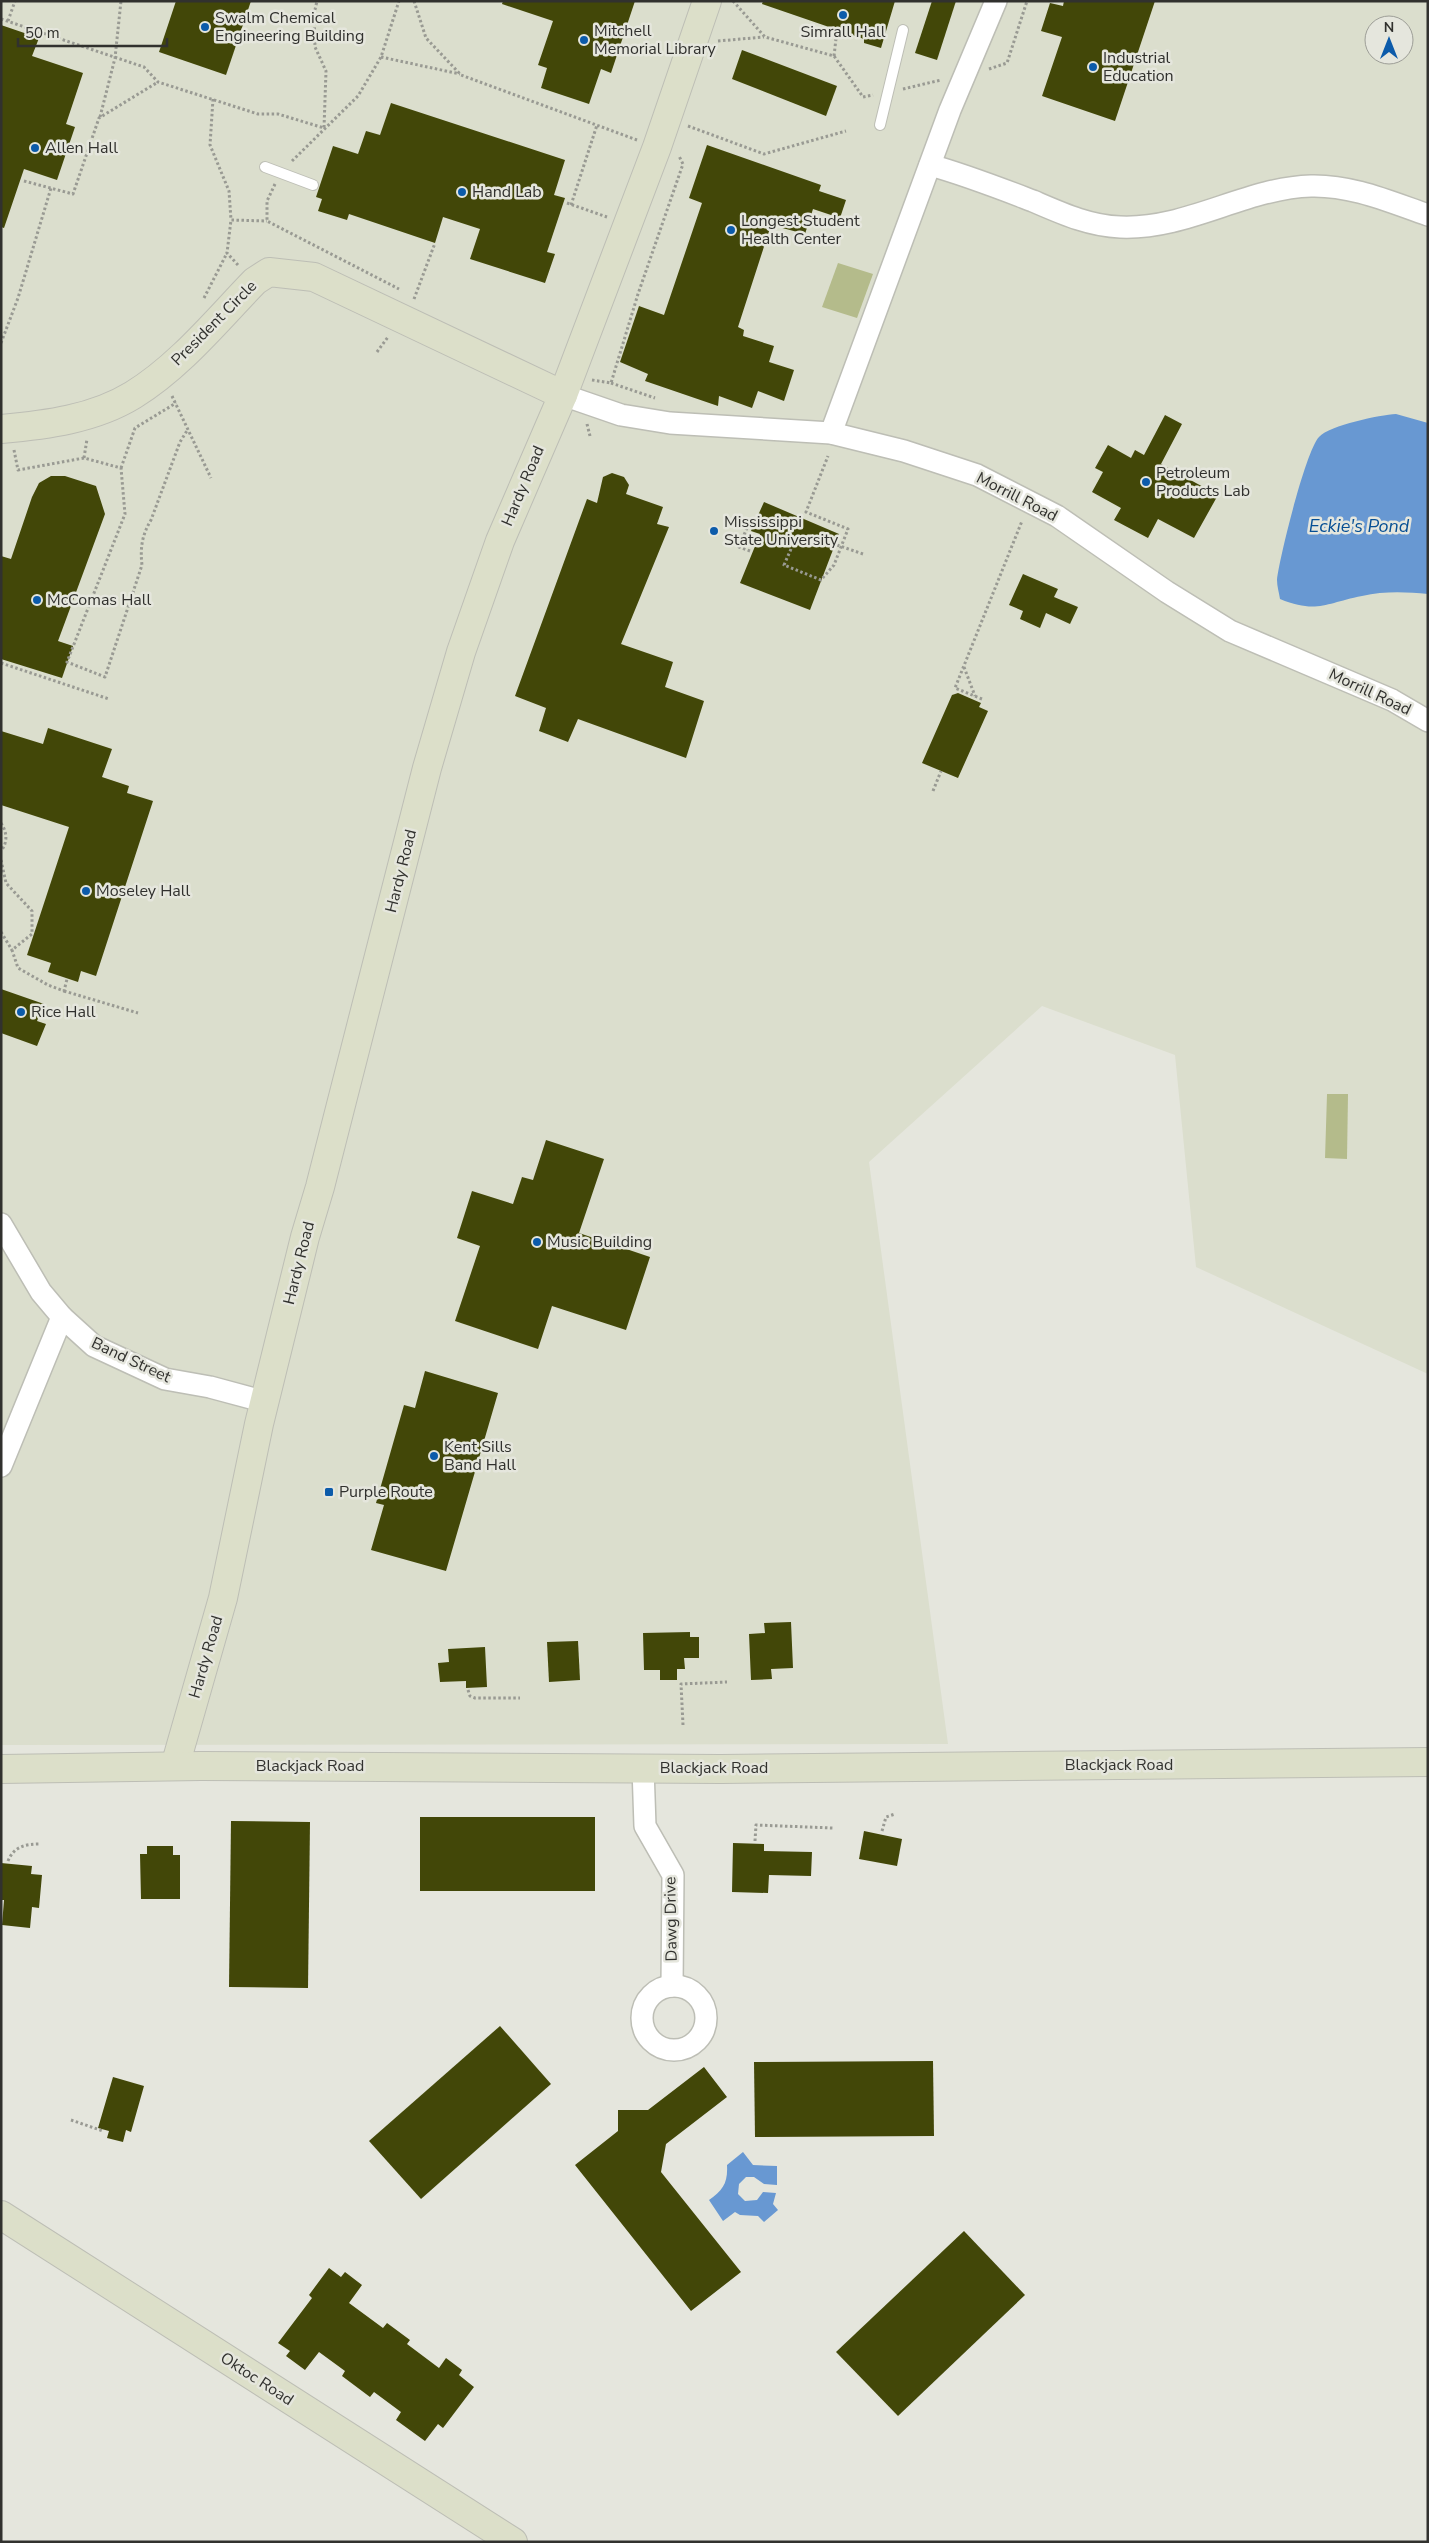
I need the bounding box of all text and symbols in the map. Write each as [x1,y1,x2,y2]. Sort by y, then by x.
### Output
place label: Swalm Chemical Engineering Building [215,7,364,47]
marker: Simrall Hall [837,9,849,21]
scale bar [18,15,166,47]
north arrow [1364,15,1414,65]
text: N [1384,18,1394,37]
place label: Mitchell Memorial Library [594,20,717,60]
marker: Swalm Chemical Engineering Building [199,21,211,33]
place label: Simrall Hall [800,21,886,43]
text: 50 m [25,23,60,43]
marker: Mitchell Memorial Library [578,34,590,46]
place label: Industrial Education [1103,47,1174,87]
marker: Industrial Education [1087,61,1099,73]
place label: Allen Hall [45,137,118,159]
marker: Allen Hall [29,142,41,154]
place label: Hand Lab [472,181,542,203]
marker: Hand Lab [456,186,468,198]
place label: Longest Student Health Center [741,210,860,250]
marker: Longest Student Health Center [725,224,737,236]
street label: President Circle [166,275,262,371]
street label: Hardy Road [496,443,550,529]
place label: Petroleum Products Lab [1156,462,1250,502]
street label: Morrill Road [973,467,1061,527]
marker: Petroleum Products Lab [1140,476,1152,488]
place label: Mississippi State University [724,511,839,551]
water label: Eckie's Pond [1309,514,1410,538]
marker: Mississippi State University [708,525,720,537]
place label: McComas Hall [47,589,152,611]
marker: McComas Hall [31,594,43,606]
street label: Morrill Road [1325,663,1415,721]
street label: Hardy Road [380,827,422,915]
place label: Moseley Hall [96,880,191,902]
marker: Moseley Hall [80,885,92,897]
place label: Rice Hall [31,1001,96,1023]
marker: Rice Hall [15,1006,27,1018]
street label: Hardy Road [278,1219,320,1307]
place label: Music Building [547,1231,652,1253]
marker: Music Building [531,1236,543,1248]
street label: Band Street [88,1332,175,1388]
place label: Kent Sills Band Hall [444,1436,516,1476]
marker: Kent Sills Band Hall [428,1450,440,1462]
place label: Purple Route [339,1481,433,1503]
marker: Purple Route [323,1486,335,1498]
street label: Hardy Road [184,1613,228,1701]
street label: Blackjack Road [1065,1754,1173,1776]
street label: Blackjack Road [256,1755,364,1777]
street label: Blackjack Road [660,1757,768,1779]
street label: Dawg Drive [659,1876,683,1962]
street label: Oktoc Road [216,2347,298,2411]

